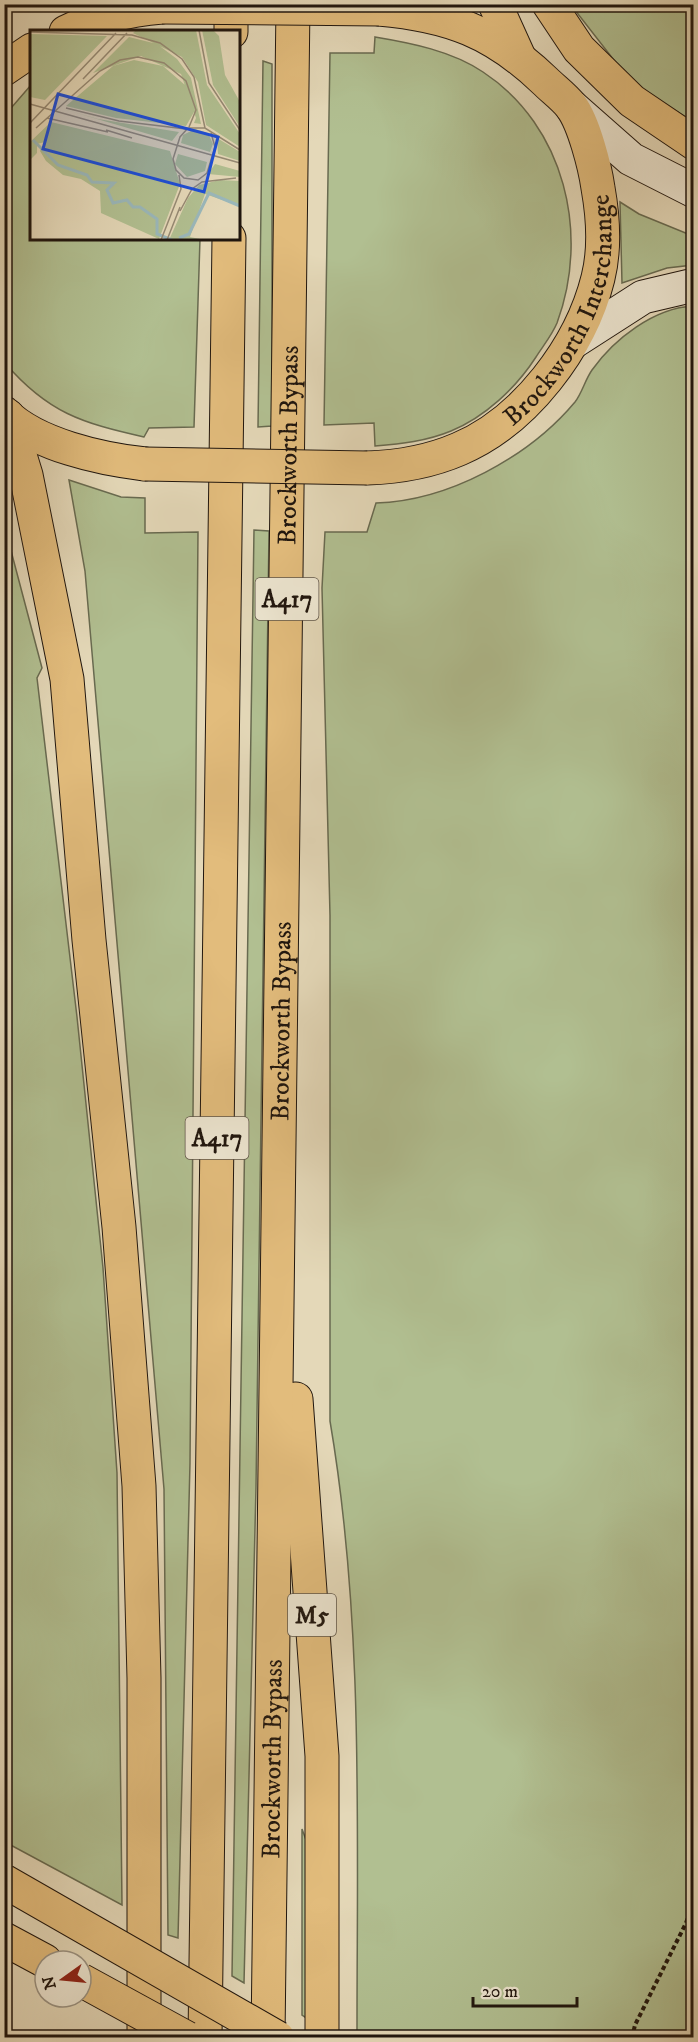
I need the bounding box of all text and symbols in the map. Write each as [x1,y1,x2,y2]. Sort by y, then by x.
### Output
inset map [30,30,240,240]
street label: Brockworth Interchange [497,192,621,434]
street label: Brockworth Bypass [271,345,307,545]
road number: A417 [256,578,318,620]
street label: Brockworth Bypass [264,921,300,1121]
road number: A417 [186,1117,248,1159]
road number: M5 [288,1594,336,1636]
street label: Brockworth Bypass [255,1659,291,1859]
north arrow [33,1949,93,2009]
scale bar [473,1970,576,2008]
text: N [38,1974,61,1992]
text: 20 m [482,1981,518,2003]

